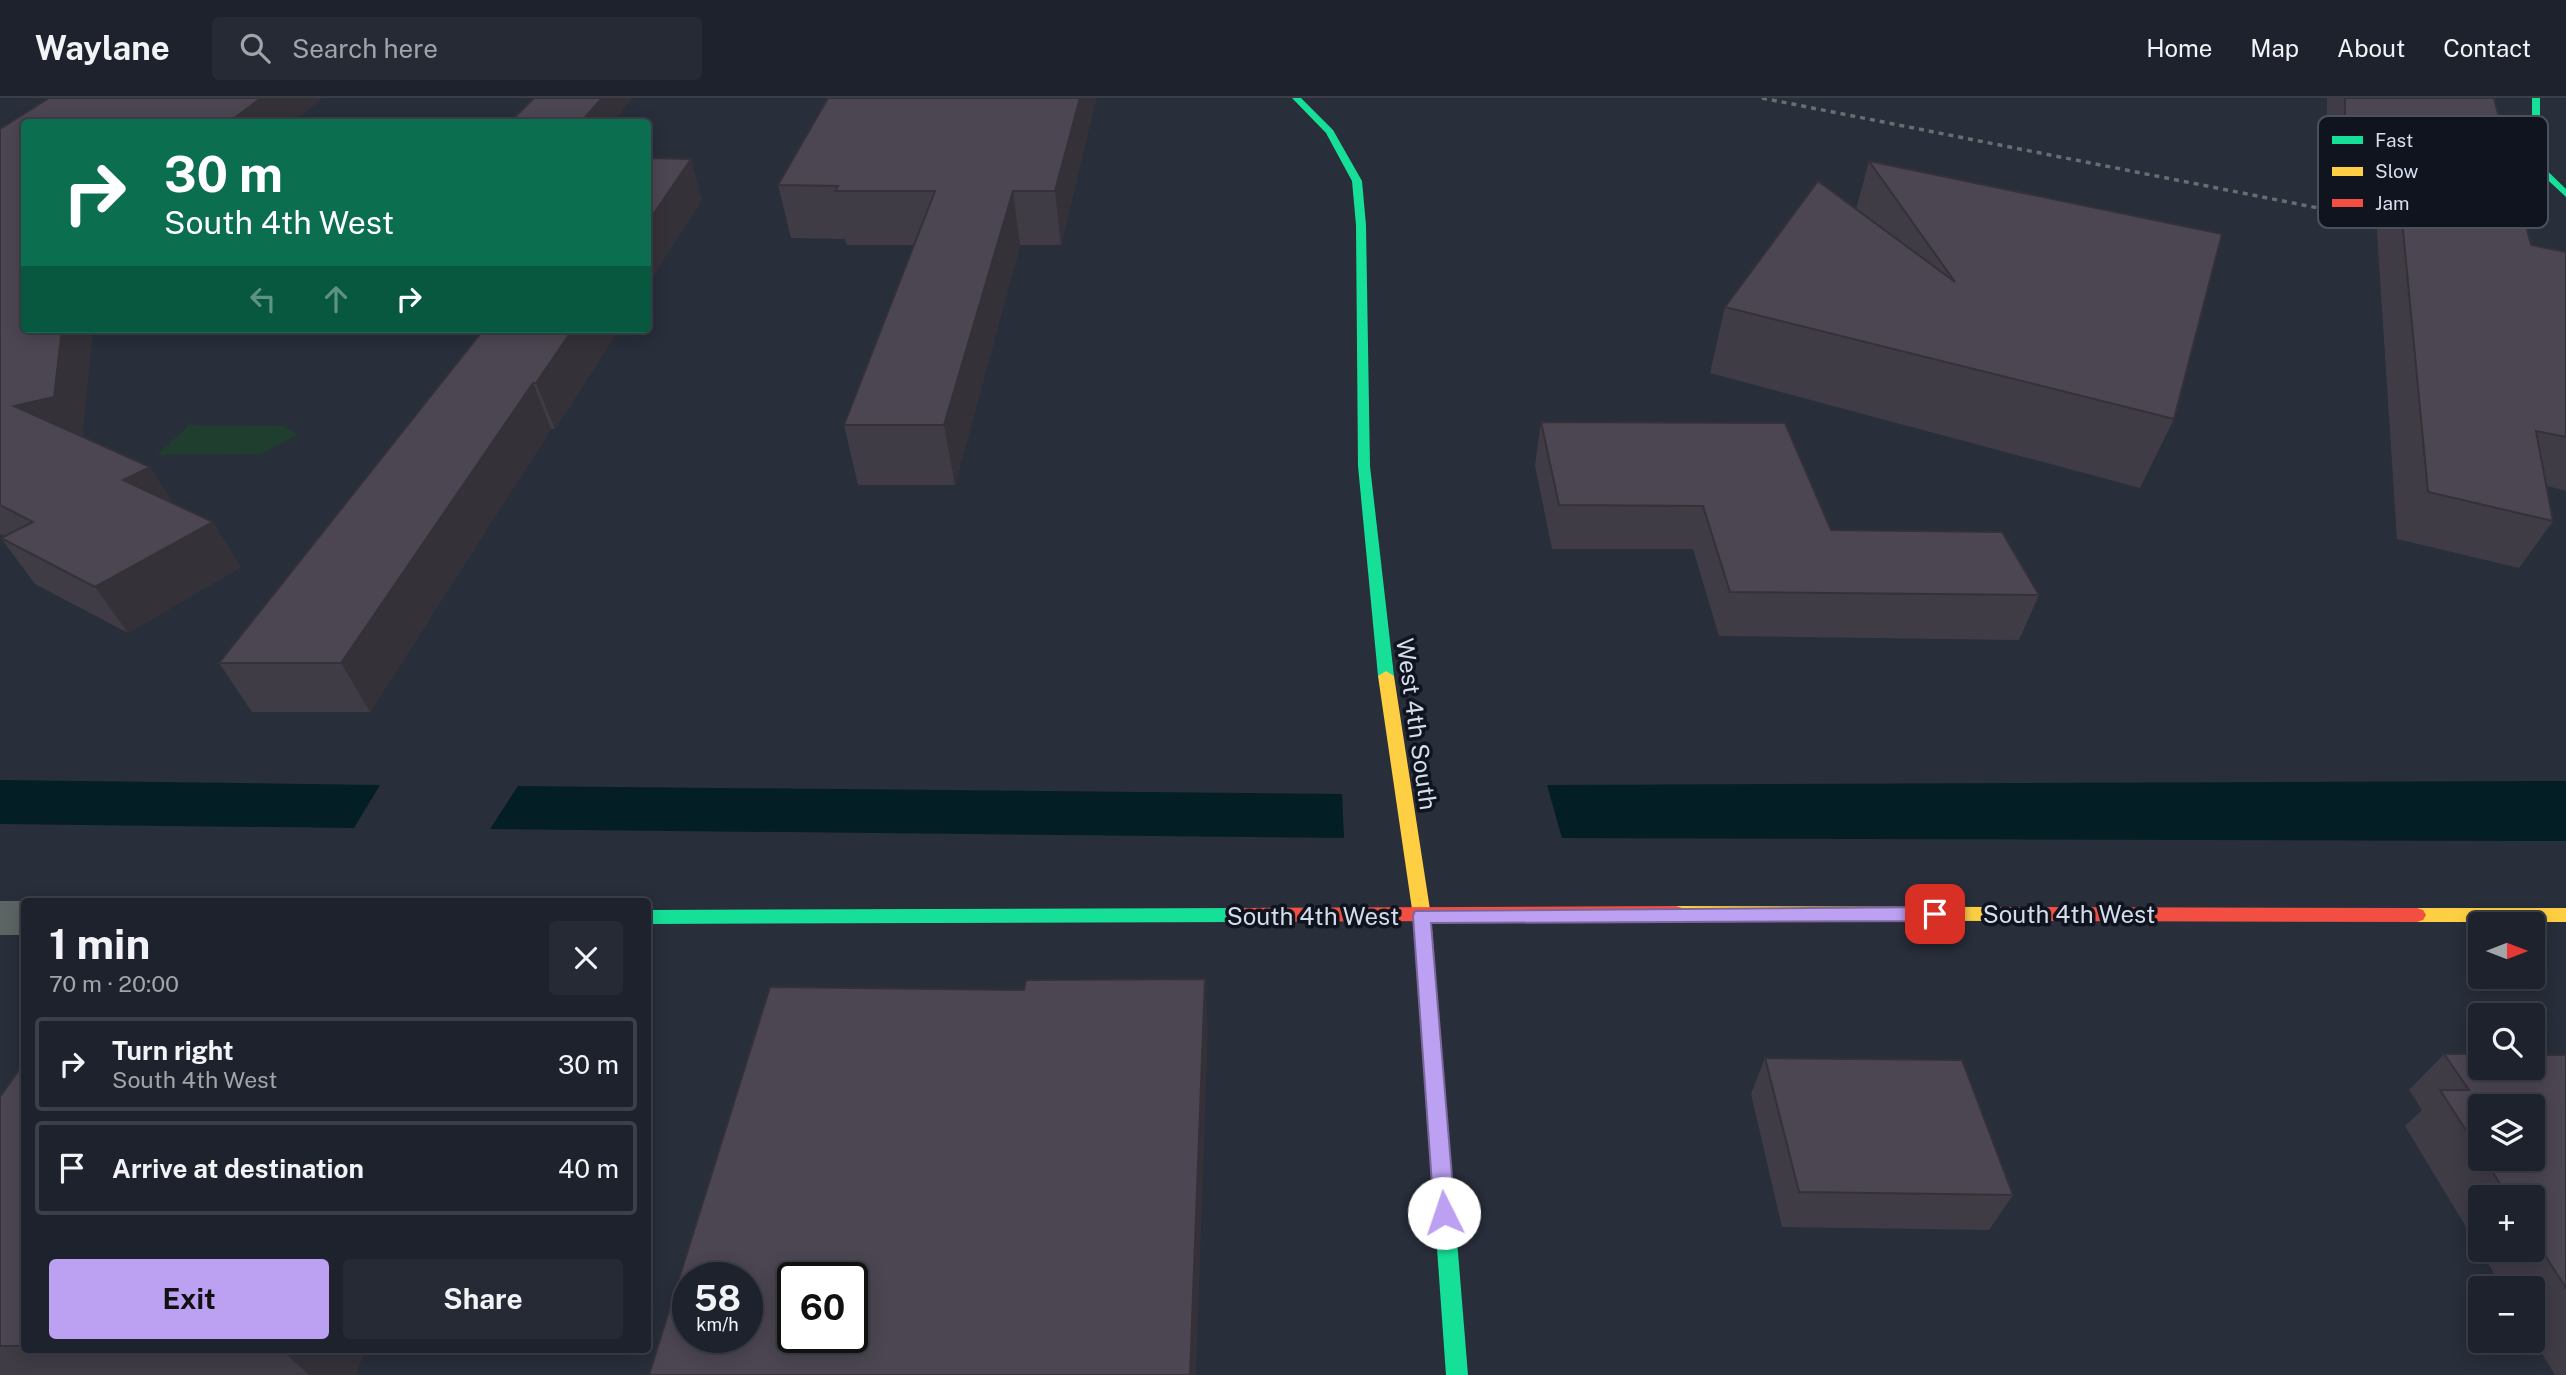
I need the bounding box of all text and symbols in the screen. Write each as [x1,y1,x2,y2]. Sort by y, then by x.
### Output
search box [212,17,702,80]
text: Waylane [35,29,170,67]
icon: search [236,29,274,67]
text: Search here [292,33,438,64]
text: Home [2146,34,2212,62]
text: Map [2250,34,2299,62]
text: About [2337,34,2405,62]
text: Contact [2443,34,2531,62]
legend [2318,116,2548,228]
text: Fast [2375,129,2413,151]
text: 30 m [164,145,283,203]
icon: right [49,147,140,238]
text: Slow [2375,160,2419,182]
text: Jam [2375,192,2409,214]
text: South 4th West [164,204,394,241]
icon: left [244,280,282,318]
icon: ahead [317,280,355,318]
icon: right [390,280,428,318]
street label: West 4th South [1391,636,1443,812]
pin [1905,884,1965,944]
icon: arrive [1916,895,1954,933]
street label: South 4th West [1983,900,2155,928]
street label: South 4th West [1227,902,1399,930]
north arrow [2468,912,2544,989]
map controls [2468,912,2545,1353]
text: 1 min [49,919,150,968]
button: close [549,921,623,995]
text: 70 m · 20:00 [49,970,179,997]
button: search [2468,1003,2545,1080]
text: Turn right [112,1035,234,1066]
icon: right [53,1045,91,1083]
text: 30 m [558,1049,619,1080]
text: South 4th West [112,1066,277,1093]
button: layers [2468,1094,2545,1171]
icon: arrive [53,1149,91,1187]
text: Arrive at destination [112,1153,364,1184]
text: 40 m [558,1153,619,1184]
position arrow [1407,1176,1481,1250]
button: + [2468,1185,2545,1262]
button: Exit [49,1259,329,1339]
button: Share [343,1259,623,1339]
speed limit sign: 60 [777,1262,868,1353]
button: − [2468,1276,2545,1353]
text: 58 [694,1278,741,1319]
text: km/h [696,1314,739,1335]

